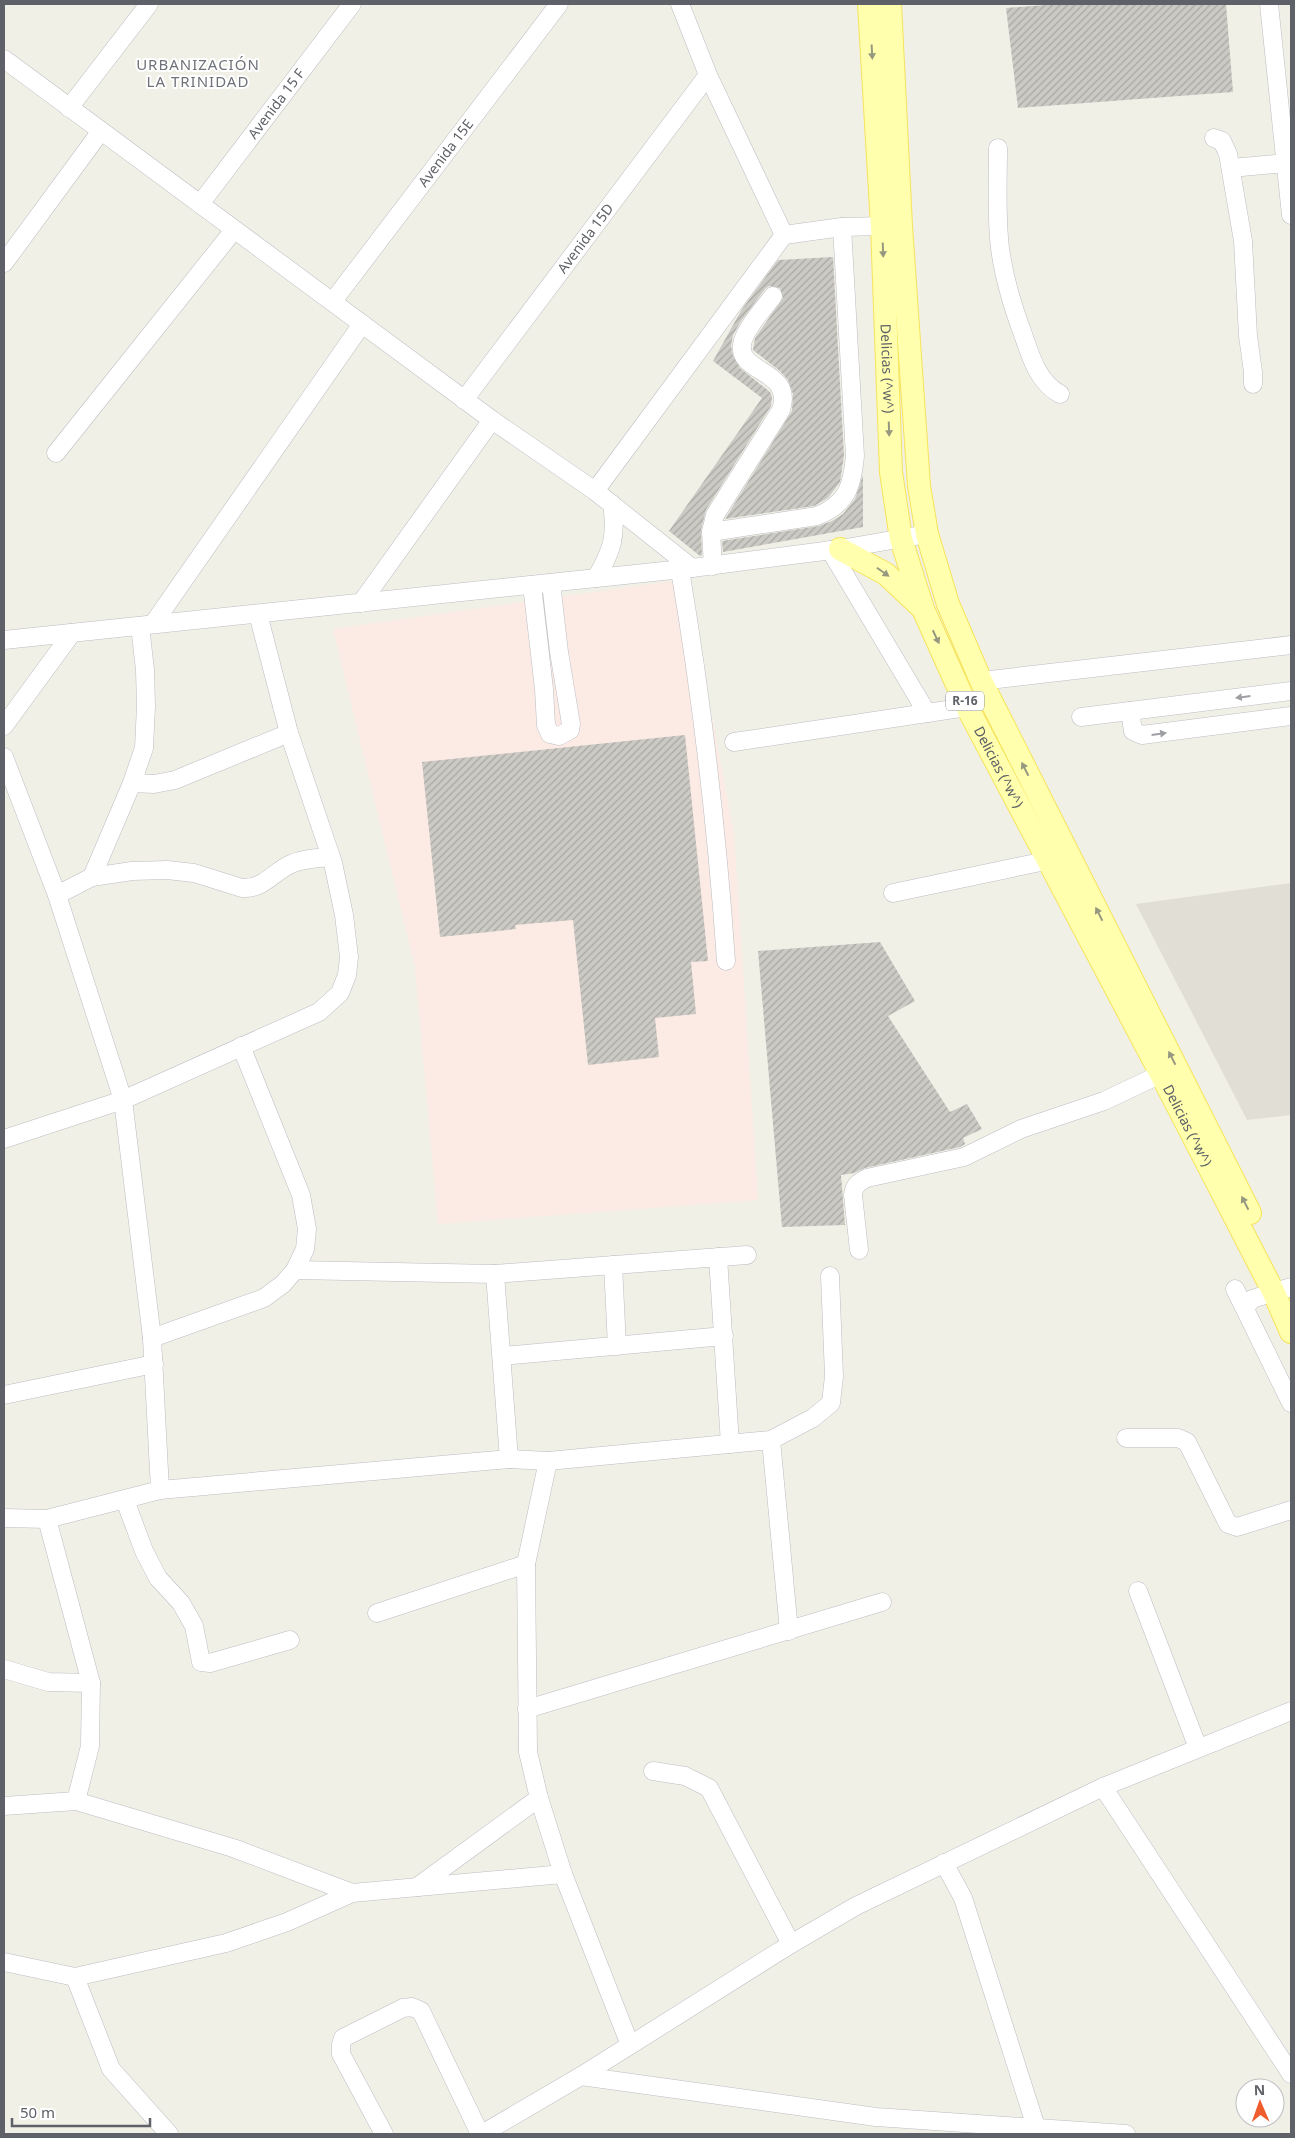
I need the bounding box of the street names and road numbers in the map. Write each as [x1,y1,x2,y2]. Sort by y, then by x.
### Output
street label: Avenida 15 F [243,64,309,142]
street label: Avenida 15E [413,115,477,190]
street label: Avenida 15D [552,199,617,277]
street label: Delicias (^w^) [877,323,899,414]
road number: R-16 [946,691,984,710]
street label: Delicias (^w^) [970,723,1028,811]
street label: Delicias (^w^) [1159,1081,1217,1169]

